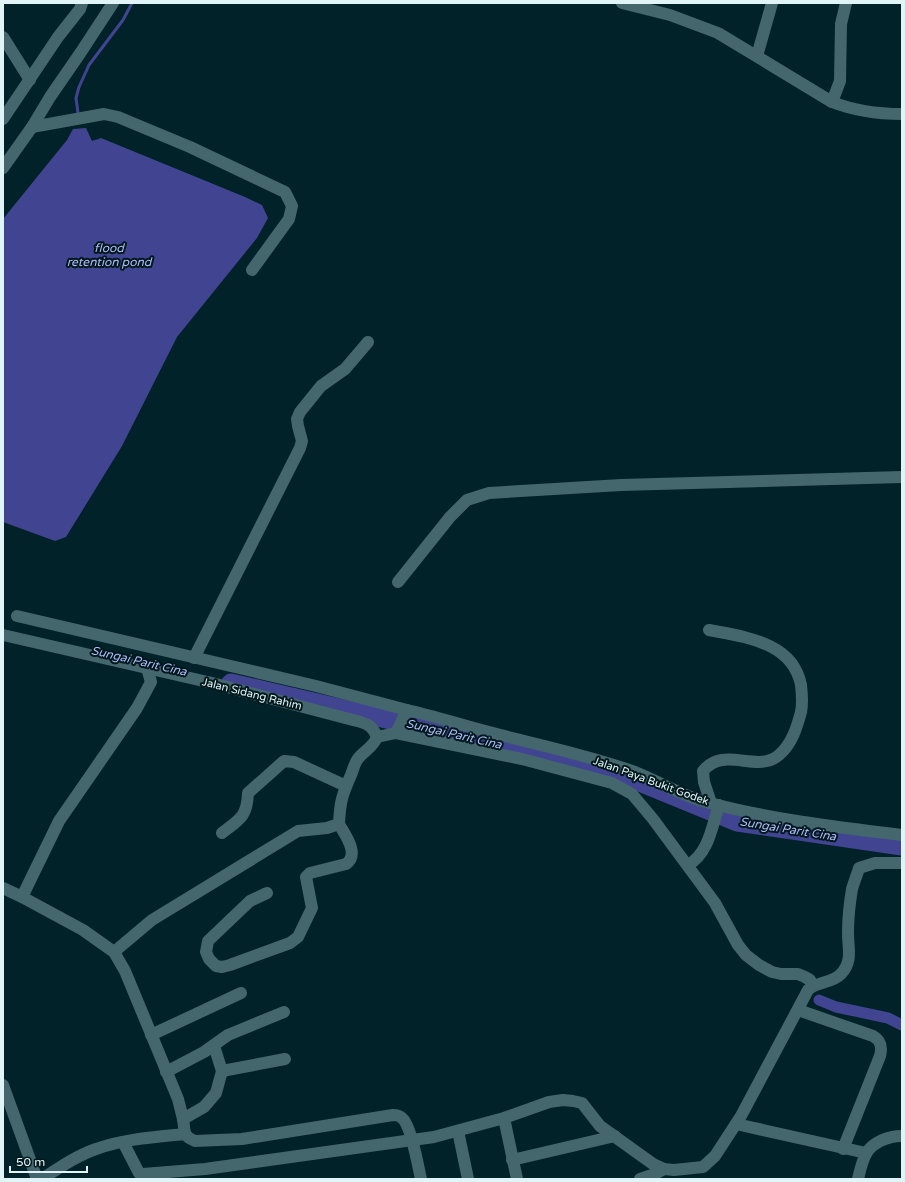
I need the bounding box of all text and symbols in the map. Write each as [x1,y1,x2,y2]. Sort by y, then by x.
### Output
water label: flood retention pond [67,241,153,269]
water label: Sungai Parit Cina [90,643,188,679]
street label: Jalan Sidang Rahim [201,675,303,713]
water label: Sungai Parit Cina [405,716,503,752]
street label: Jalan Paya Bukit Godek [591,754,711,808]
water label: Sungai Parit Cina [739,814,837,844]
scale bar [10,1148,87,1174]
text: 50 m [16,1155,45,1169]

